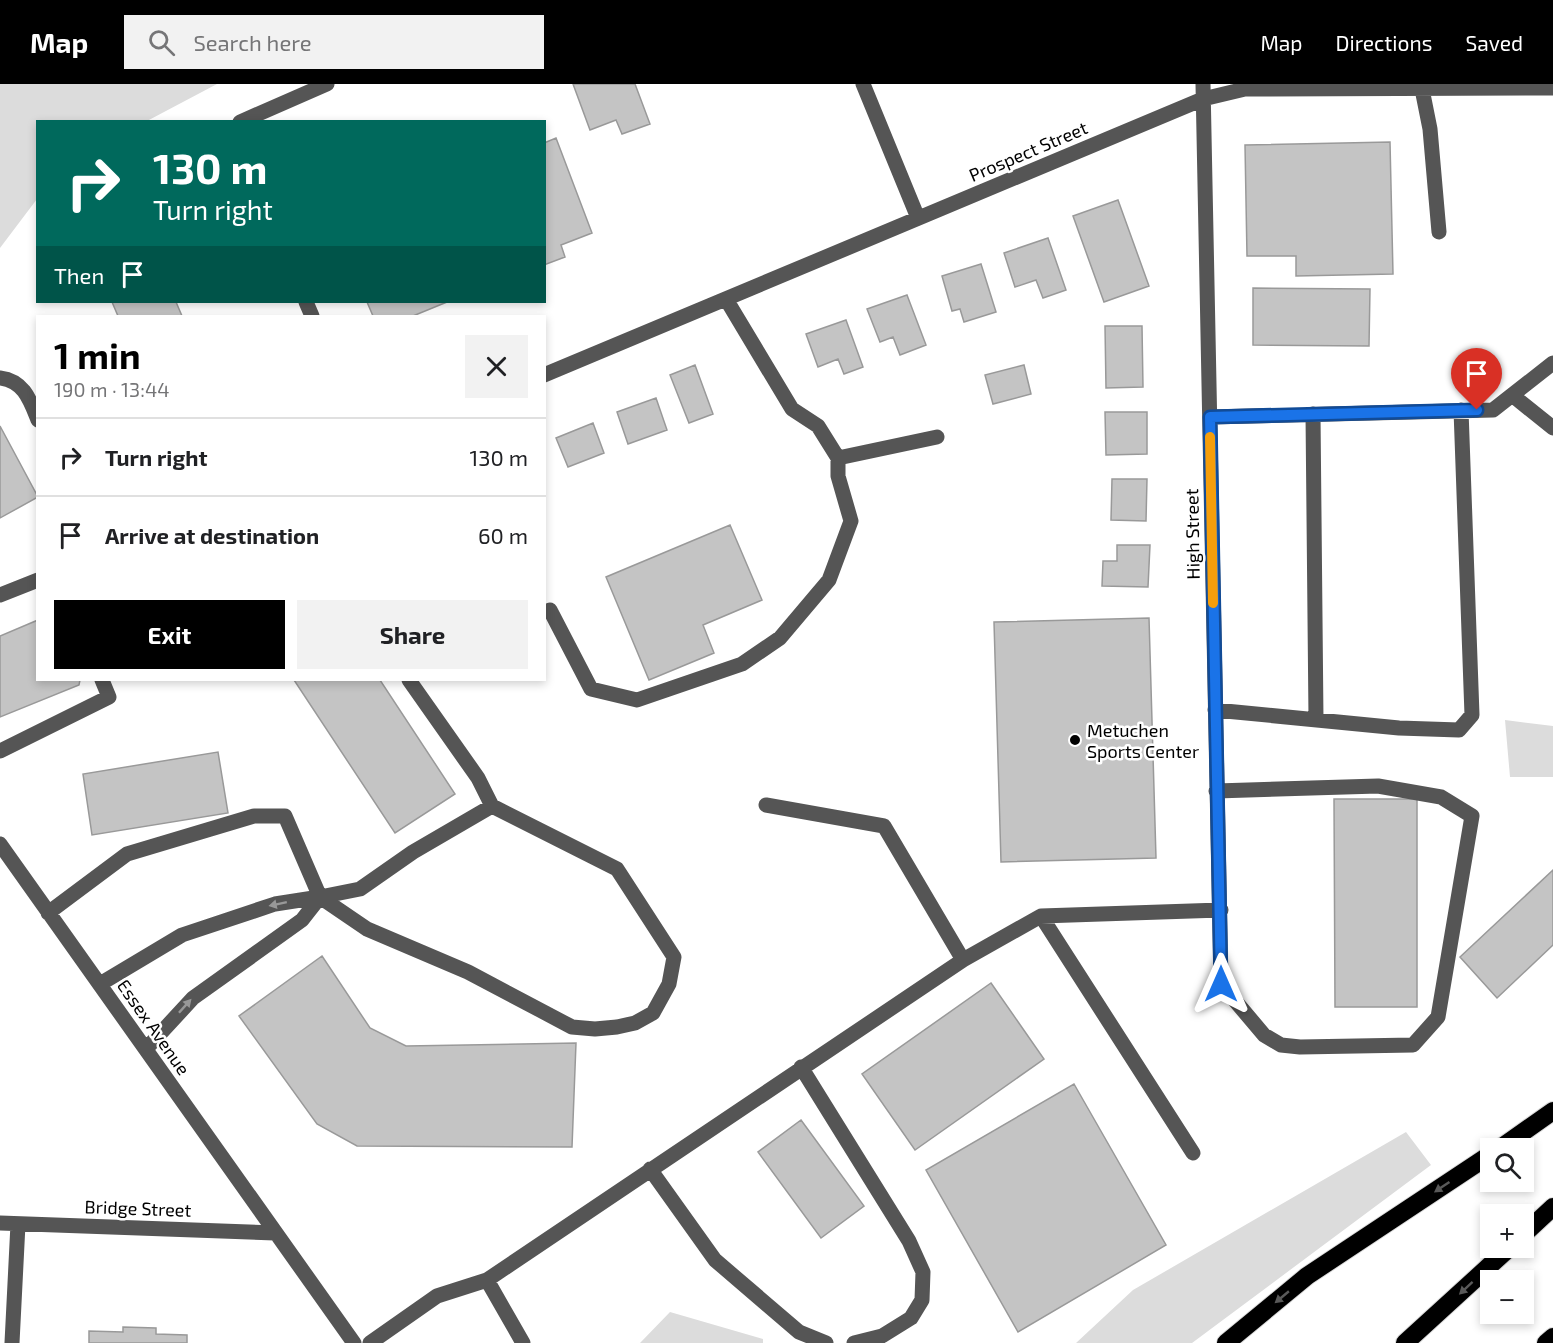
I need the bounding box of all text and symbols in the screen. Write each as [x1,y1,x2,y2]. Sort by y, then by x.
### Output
search box [124,15,544,69]
text: Map [30,25,88,59]
icon: search [145,26,178,59]
text: Search here [193,29,312,55]
text: Map [1260,30,1303,55]
text: Directions [1336,30,1432,55]
text: Saved [1465,30,1523,55]
street label: Prospect Street [965,116,1091,186]
text: 130 m [153,142,268,192]
icon: right [54,144,132,222]
text: Turn right [153,193,273,225]
icon: arrive [116,258,149,291]
text: Then [54,262,104,288]
text: 1 min [54,333,141,376]
button: close [465,335,528,398]
pin [1451,348,1502,410]
icon: arrive [1460,357,1493,390]
text: 190 m · 13:44 [54,377,169,401]
icon: right [54,441,87,474]
text: Turn right [105,444,207,470]
text: 130 m [470,444,528,470]
street label: High Street [1180,488,1204,580]
icon: arrive [54,519,87,552]
text: Arrive at destination [105,522,319,548]
text: 60 m [478,522,528,548]
button: Exit [54,600,285,669]
button: Share [297,600,528,669]
place label: Metuchen Sports Center [1087,719,1199,762]
marker: Metuchen Sports Center [1068,733,1082,747]
one-way arrow [269,900,288,910]
position arrow [1189,952,1253,1016]
street label: Essex Avenue [113,975,195,1079]
one-way arrow [178,999,191,1014]
map controls [1480,1138,1534,1324]
button: search [1480,1138,1534,1192]
one-way arrow [1434,1181,1450,1192]
street label: Bridge Street [84,1195,192,1221]
button: + [1480,1204,1534,1258]
button: − [1480,1270,1534,1324]
one-way arrow [1459,1280,1473,1294]
one-way arrow [1275,1290,1290,1303]

